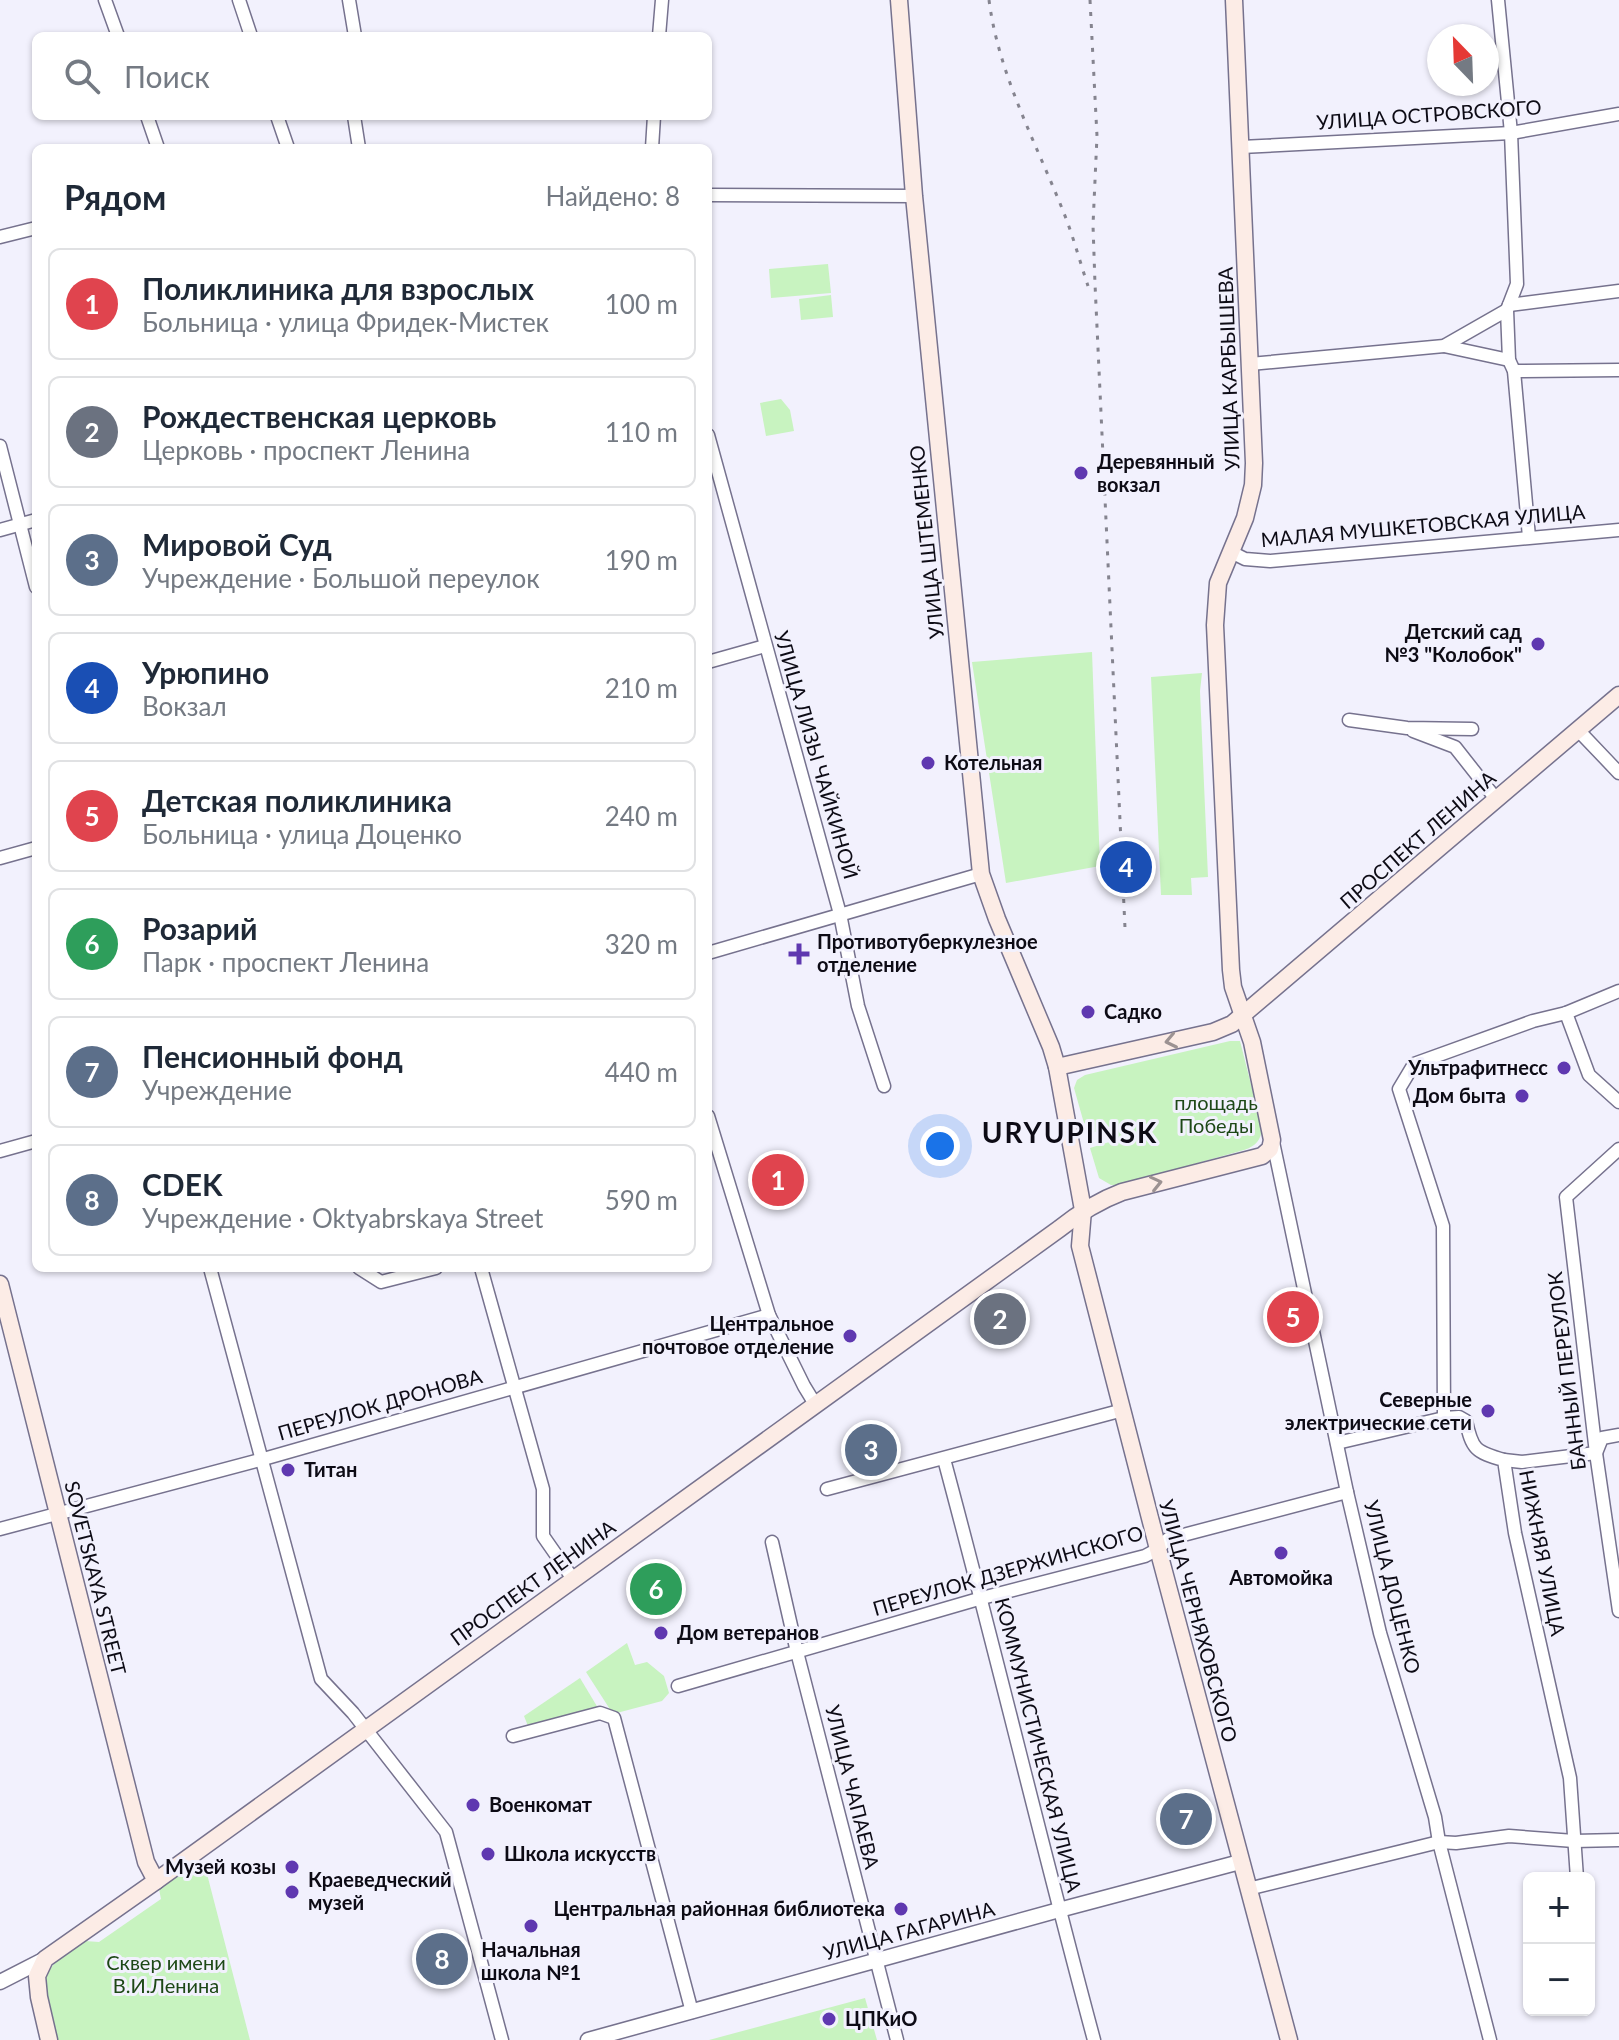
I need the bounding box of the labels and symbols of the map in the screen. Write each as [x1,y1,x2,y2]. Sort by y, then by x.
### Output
north arrow [1427,24,1499,96]
street label: УЛИЦА ОСТРОВСКОГО [1316,94,1542,134]
street label: УЛИЦА КАРБЫШЕВА [1212,266,1244,471]
street label: УЛИЦА ШТЕМЕНКО [904,444,948,640]
place label: Деревянный вокзал [1097,449,1215,496]
marker: Деревянный вокзал [1072,464,1090,482]
street label: МАЛАЯ МУШКЕТОВСКАЯ УЛИЦА [1260,499,1587,551]
place label: Детский сад №3 "Колобок" [1384,619,1522,666]
street label: УЛИЦА ЛИЗЫ ЧАЙКИНОЙ [770,628,864,882]
marker: Детский сад №3 "Колобок" [1529,635,1547,653]
place label: Котельная [944,750,1042,774]
marker: Котельная [919,754,937,772]
street label: ПРОСПЕКТ ЛЕНИНА [1335,765,1500,913]
pin: 4 [1100,837,1152,897]
place label: Противотуберкулезное отделение [817,929,1038,976]
marker: Противотуберкулезное отделение [788,943,810,965]
place label: Садко [1104,999,1162,1023]
marker: Садко [1079,1003,1097,1021]
one-way arrow [1164,1032,1178,1049]
place label: Ультрафитнесс [1407,1055,1548,1079]
marker: Ультрафитнесс [1555,1059,1573,1077]
place label: Дом быта [1413,1083,1506,1107]
marker: Дом быта [1513,1087,1531,1105]
park label: площадь Победы [1174,1090,1258,1137]
district label: URYUPINSK [982,1115,1158,1149]
your location [920,1126,960,1166]
pin: 1 [752,1150,804,1210]
one-way arrow [1149,1176,1163,1193]
street label: БАННЫЙ ПЕРЕУЛОК [1542,1270,1590,1472]
pin: 5 [1267,1287,1319,1347]
pin: 2 [974,1289,1026,1349]
place label: Центральное почтовое отделение [642,1311,834,1358]
marker: Центральное почтовое отделение [841,1327,859,1345]
street label: ПЕРЕУЛОК ДРОНОВА [275,1363,485,1445]
place label: Северные электрические сети [1285,1387,1472,1434]
marker: Северные электрические сети [1479,1402,1497,1420]
pin: 3 [845,1420,897,1480]
place label: Титан [304,1457,357,1481]
marker: Титан [279,1461,297,1479]
street label: НИЖНЯЯ УЛИЦА [1515,1468,1571,1638]
street label: SOVETSKAYA STREET [60,1478,132,1677]
street label: УЛИЦА ЧЕРНЯХОВСКОГО [1155,1497,1243,1745]
street label: УЛИЦА ДОЦЕНКО [1360,1498,1426,1676]
street label: ПРОСПЕКТ ЛЕНИНА [445,1514,620,1650]
street label: ПЕРЕУЛОК ДЗЕРЖИНСКОГО [870,1520,1146,1620]
marker: Автомойка [1272,1544,1290,1562]
pin: 6 [630,1559,682,1619]
place label: Автомойка [1228,1565,1333,1589]
street label: КОММУНИСТИЧЕСКАЯ УЛИЦА [991,1595,1087,1895]
place label: Дом ветеранов [677,1620,819,1644]
marker: Дом ветеранов [652,1624,670,1642]
street label: УЛИЦА ЧАПАЕВА [821,1702,885,1872]
pin: 7 [1160,1789,1212,1849]
place label: Военкомат [489,1792,593,1816]
marker: Военкомат [464,1796,482,1814]
place label: Школа искусств [504,1841,656,1865]
marker: Школа искусств [479,1845,497,1863]
place label: Музей козы [165,1854,276,1878]
marker: Музей козы [283,1858,301,1876]
place label: Краеведческий музей [308,1867,452,1914]
marker: Краеведческий музей [283,1883,301,1901]
place label: Центральная районная библиотека [553,1896,885,1920]
street label: УЛИЦА ГАГАРИНА [820,1896,997,1964]
marker: Центральная районная библиотека [892,1900,910,1918]
marker: Начальная школа №1 [522,1917,540,1935]
pin: 8 [416,1929,468,1989]
place label: Начальная школа №1 [481,1937,581,1984]
park label: Сквер имени В.И.Ленина [106,1950,226,1997]
place label: ЦПКиО [845,2006,917,2030]
marker: ЦПКиО [820,2010,838,2028]

